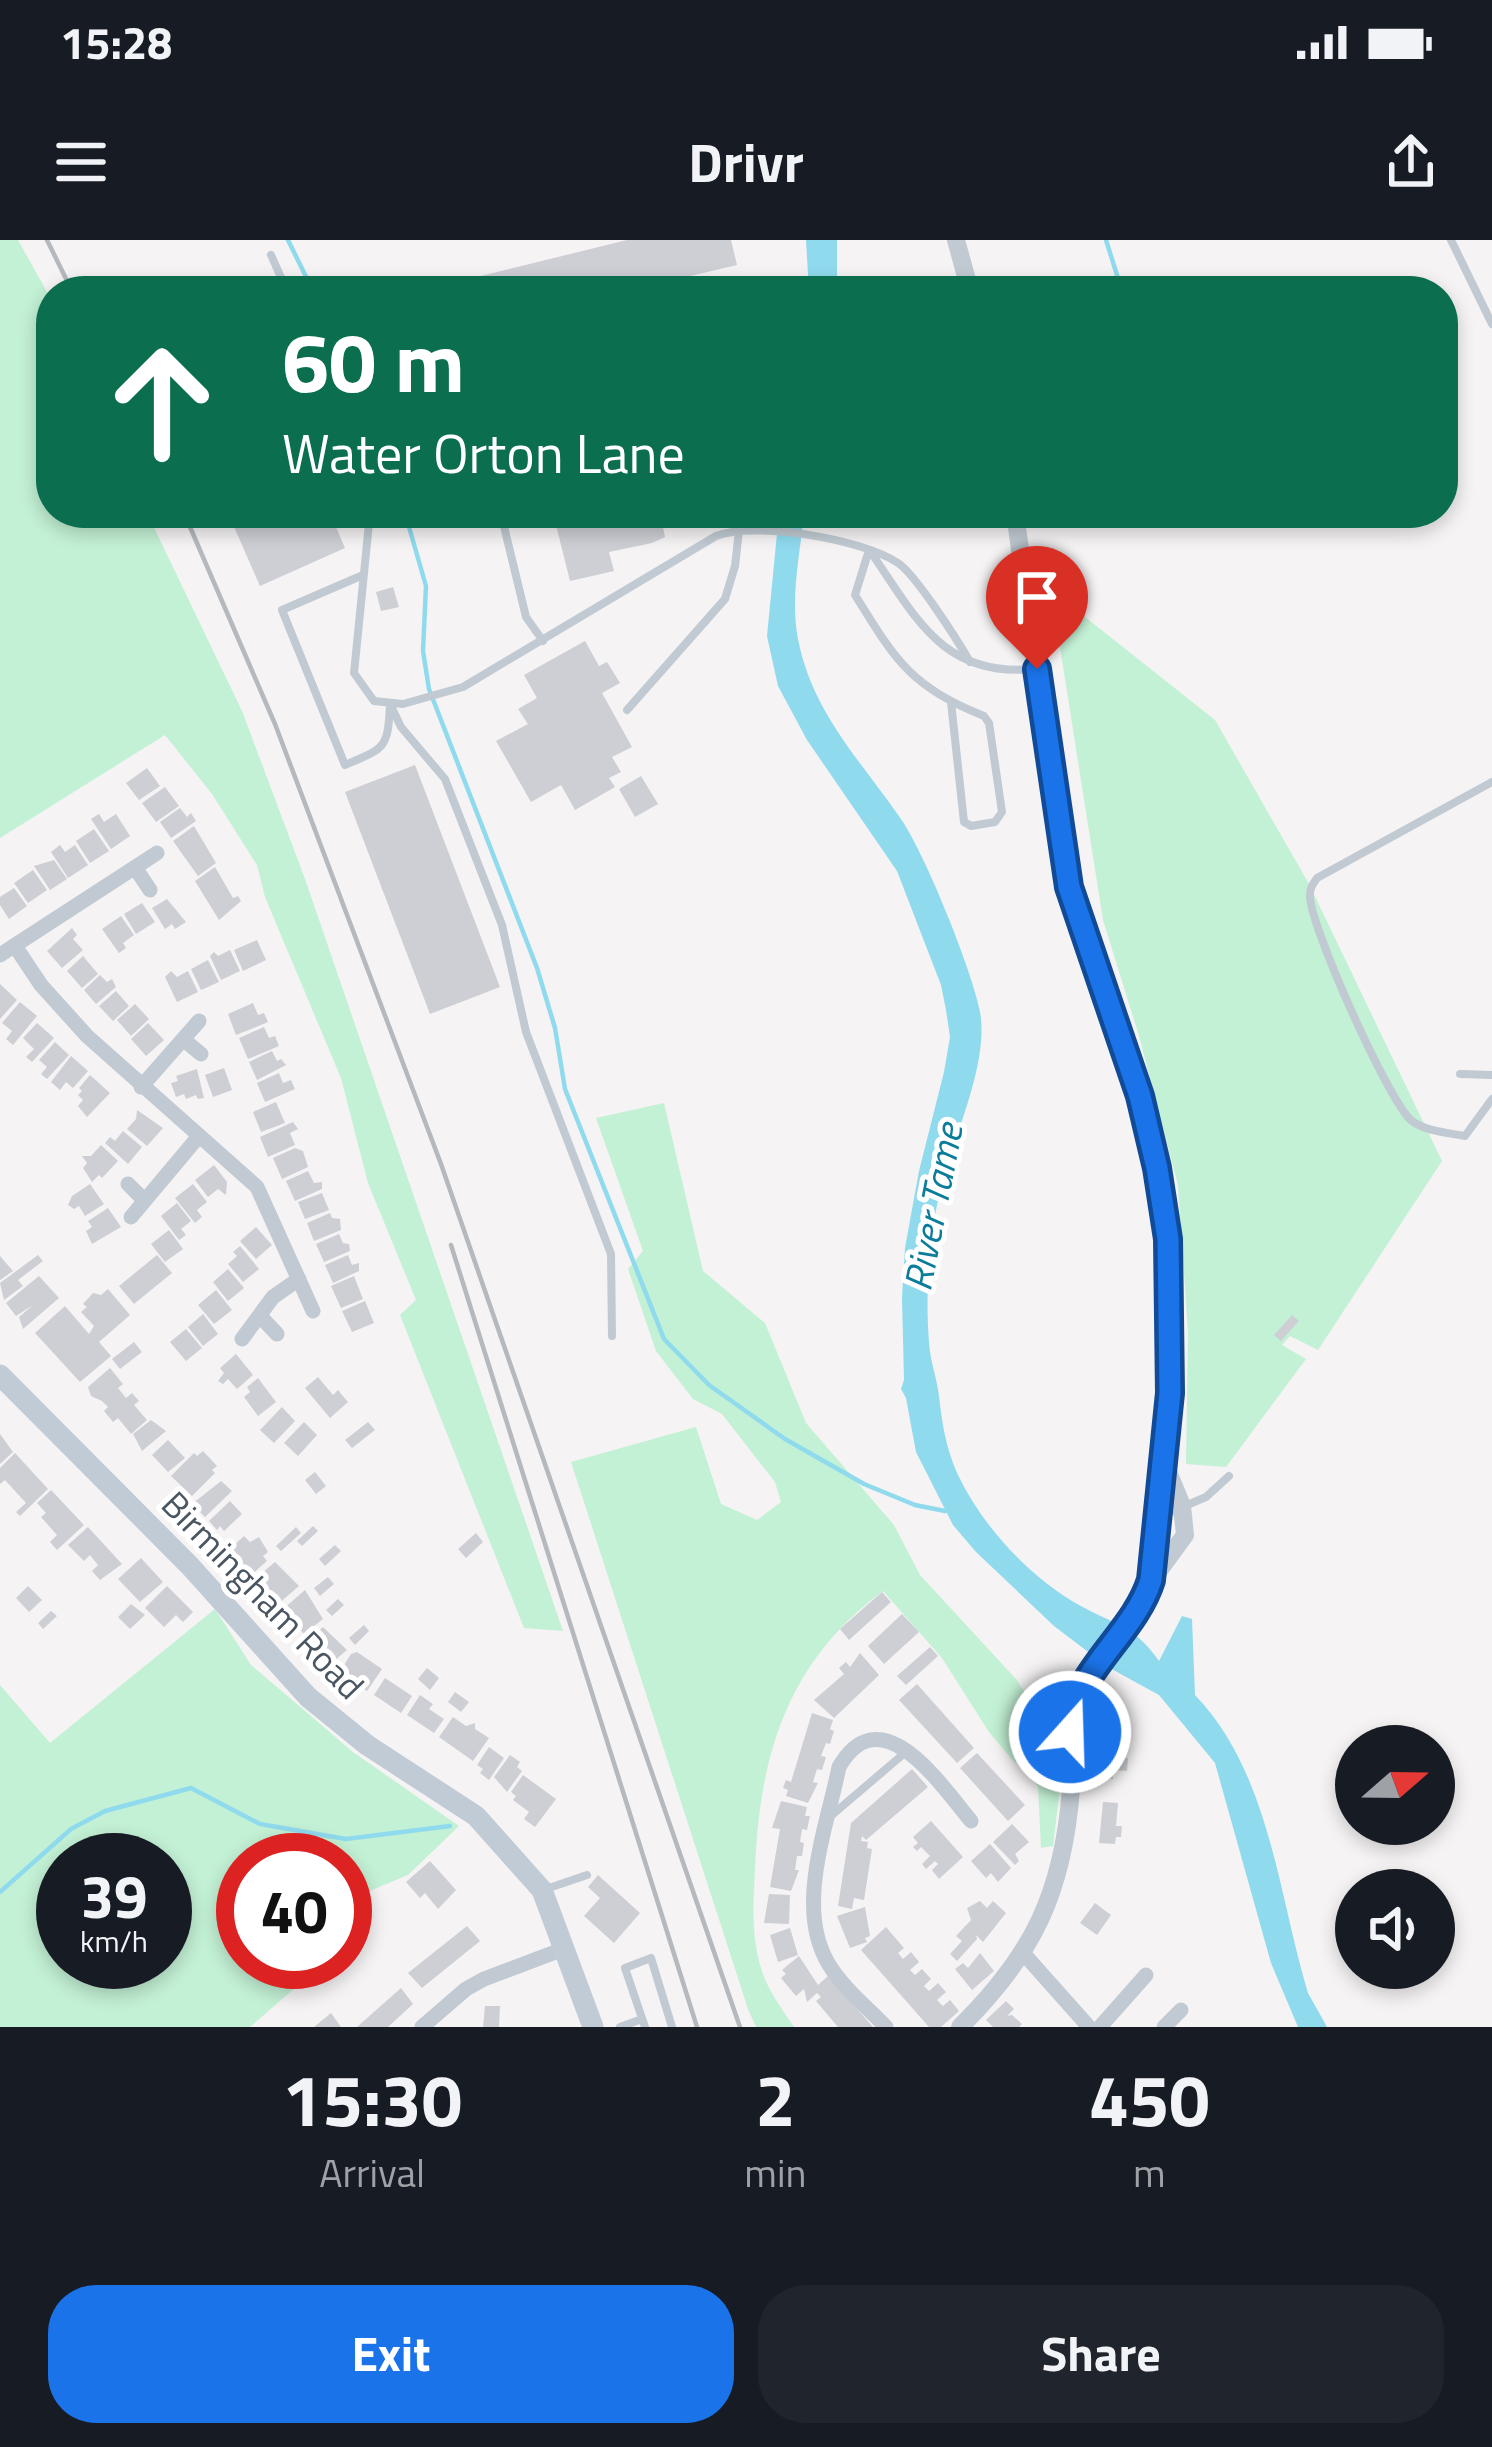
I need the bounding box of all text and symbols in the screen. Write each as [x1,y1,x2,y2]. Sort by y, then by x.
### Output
text: 15:28 [60,8,172,76]
text: Drivr [688,121,804,203]
icon: menu [48,129,114,195]
icon: share [1378,129,1444,195]
text: 60 m [282,297,465,425]
icon: ahead [84,324,240,480]
text: Water Orton Lane [282,412,685,494]
pin [986,546,1088,669]
icon: arrive [1004,564,1070,630]
water label: River Tame [887,1116,978,1296]
street label: Birmingham Road [149,1478,377,1711]
position arrow [1007,1669,1133,1795]
north arrow [1335,1725,1455,1845]
map controls [1335,1725,1455,1989]
speed limit sign: 40 [216,1833,372,1989]
text: 39 [80,1850,148,1941]
button: sound [1335,1869,1455,1989]
text: km/h [80,1918,148,1964]
text: 15:30 [282,2044,462,2154]
text: 2 [755,2044,796,2154]
text: 450 [1089,2044,1210,2154]
text: Arrival [319,2143,425,2202]
text: min [744,2143,806,2202]
text: m [1133,2143,1165,2202]
button: Exit [48,2285,734,2423]
button: Share [758,2285,1444,2423]

